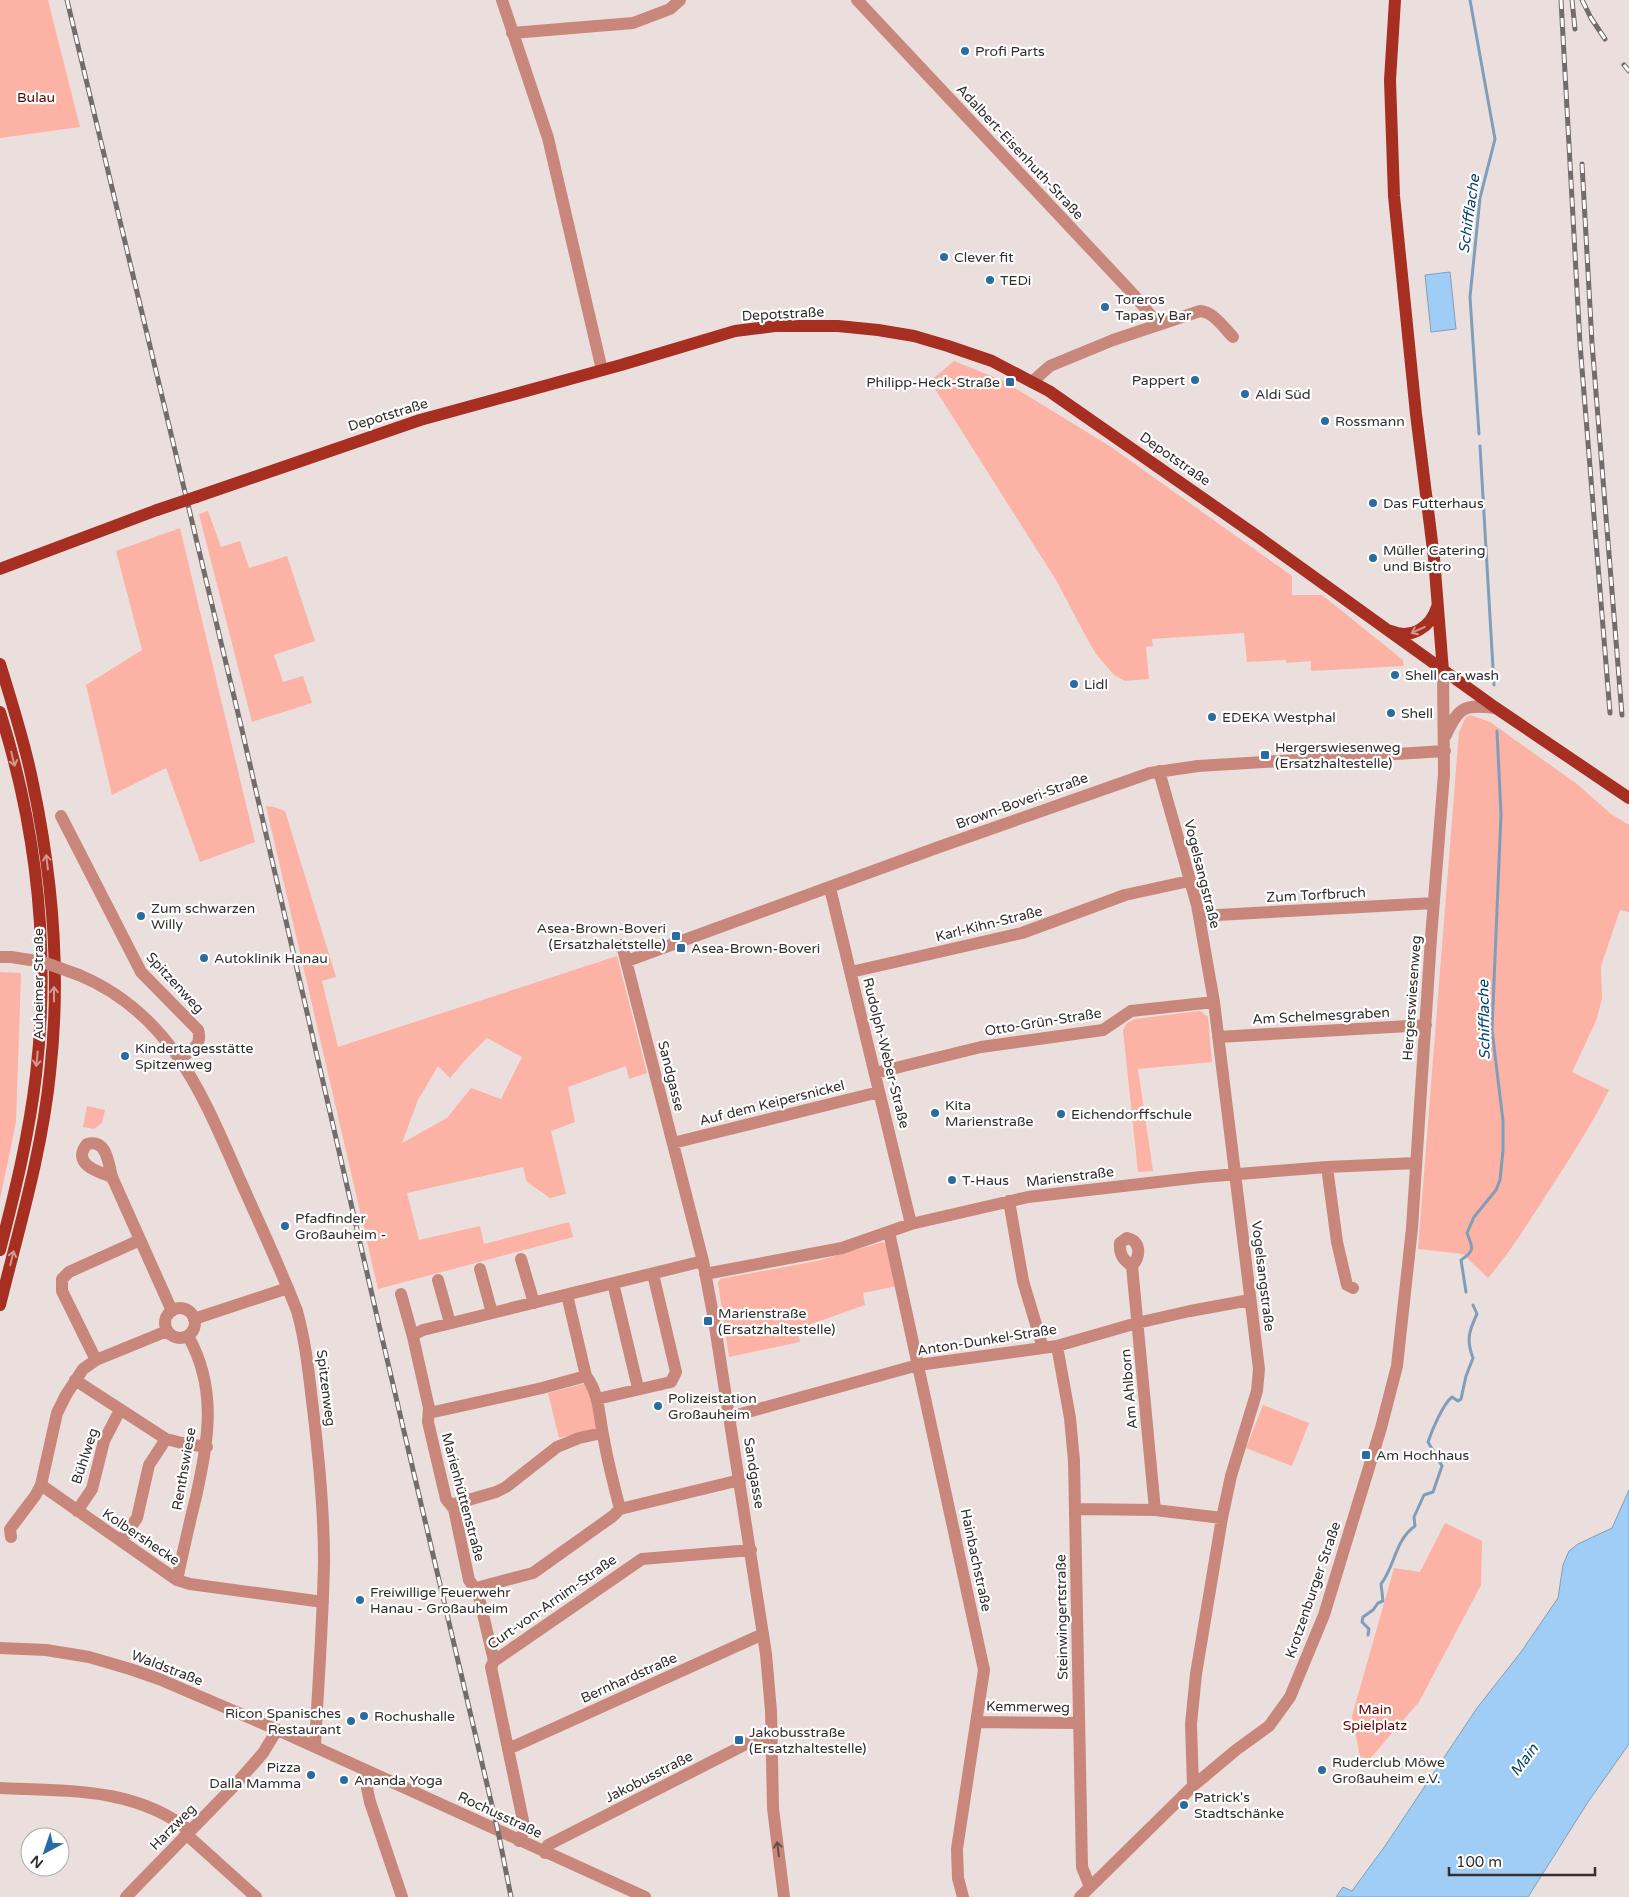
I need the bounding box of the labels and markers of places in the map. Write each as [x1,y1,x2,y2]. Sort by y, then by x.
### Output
place label: Profi Parts [975,43,1045,60]
marker: Profi Parts [959,45,971,57]
place label: Clever fit [954,249,1014,266]
marker: Clever fit [938,251,950,263]
place label: TEDi [1000,272,1031,289]
marker: TEDi [984,274,996,286]
place label: Toreros Tapas y Bar [1115,291,1192,324]
marker: Toreros Tapas y Bar [1099,301,1111,313]
place label: Pappert [1132,372,1186,389]
place label: Philipp-Heck-Straße [866,374,1000,391]
marker: Pappert [1189,374,1201,386]
marker: Philipp-Heck-Straße [1004,376,1016,388]
place label: Aldi Süd [1255,386,1311,403]
marker: Aldi Süd [1239,388,1251,400]
place label: Rossmann [1335,413,1405,430]
marker: Rossmann [1319,415,1331,427]
place label: Das Futterhaus [1383,495,1484,512]
marker: Das Futterhaus [1367,497,1379,509]
place label: Müller Catering und Bistro [1383,542,1486,575]
marker: Müller Catering und Bistro [1367,552,1379,564]
place label: Shell car wash [1405,667,1499,684]
marker: Shell car wash [1389,669,1401,681]
place label: Lidl [1084,676,1108,693]
marker: Lidl [1068,678,1080,690]
place label: Shell [1401,705,1433,722]
marker: Shell [1385,707,1397,719]
place label: EDEKA Westphal [1222,709,1336,726]
marker: EDEKA Westphal [1206,711,1218,723]
place label: Hergerswiesenweg (Ersatzhaltestelle) [1275,739,1401,772]
marker: Hergerswiesenweg (Ersatzhaltestelle) [1259,749,1271,761]
place label: Zum schwarzen Willy [151,900,255,933]
marker: Zum schwarzen Willy [135,910,147,922]
place label: Asea-Brown-Boveri (Ersatzhaletstelle) [537,920,666,953]
marker: Asea-Brown-Boveri (Ersatzhaletstelle) [670,930,682,942]
place label: Asea-Brown-Boveri [691,940,820,957]
marker: Asea-Brown-Boveri [675,942,687,954]
place label: Autoklinik Hanau [214,950,328,967]
marker: Autoklinik Hanau [198,952,210,964]
place label: Kindertagesstätte Spitzenweg [135,1040,254,1073]
marker: Kindertagesstätte Spitzenweg [119,1050,131,1062]
place label: Kita Marienstraße [945,1097,1033,1130]
place label: Eichendorffschule [1071,1106,1192,1123]
marker: Kita Marienstraße [929,1107,941,1119]
marker: Eichendorffschule [1055,1108,1067,1120]
place label: T-Haus [962,1172,1009,1189]
marker: T-Haus [946,1174,958,1186]
place label: Pfadfinder Großauheim - [295,1210,386,1243]
marker: Pfadfinder Großauheim - [279,1220,291,1232]
place label: Marienstraße (Ersatzhaltestelle) [718,1305,835,1338]
marker: Marienstraße (Ersatzhaltestelle) [702,1315,714,1327]
place label: Polizeistation Großauheim [668,1390,757,1423]
marker: Polizeistation Großauheim [652,1400,664,1412]
place label: Am Hochhaus [1376,1447,1470,1464]
marker: Am Hochhaus [1360,1449,1372,1461]
place label: Freiwillige Feuerwehr Hanau - Großauheim [370,1584,511,1617]
marker: Freiwillige Feuerwehr Hanau - Großauheim [354,1594,366,1606]
place label: Ricon Spanisches Restaurant [225,1705,342,1738]
place label: Rochushalle [374,1708,455,1725]
marker: Rochushalle [358,1710,370,1722]
marker: Ricon Spanisches Restaurant [345,1715,357,1727]
place label: Jakobusstraße (Ersatzhaltestelle) [749,1724,866,1757]
marker: Jakobusstraße (Ersatzhaltestelle) [733,1734,745,1746]
place label: Ruderclub Möwe Großauheim e.V. [1332,1754,1445,1787]
place label: Pizza Dalla Mamma [209,1759,301,1792]
marker: Ruderclub Möwe Großauheim e.V. [1316,1764,1328,1776]
marker: Pizza Dalla Mamma [305,1769,317,1781]
place label: Ananda Yoga [354,1772,443,1789]
marker: Ananda Yoga [338,1774,350,1786]
place label: Patrick's Stadtschänke [1194,1789,1284,1822]
marker: Patrick's Stadtschänke [1178,1799,1190,1811]

